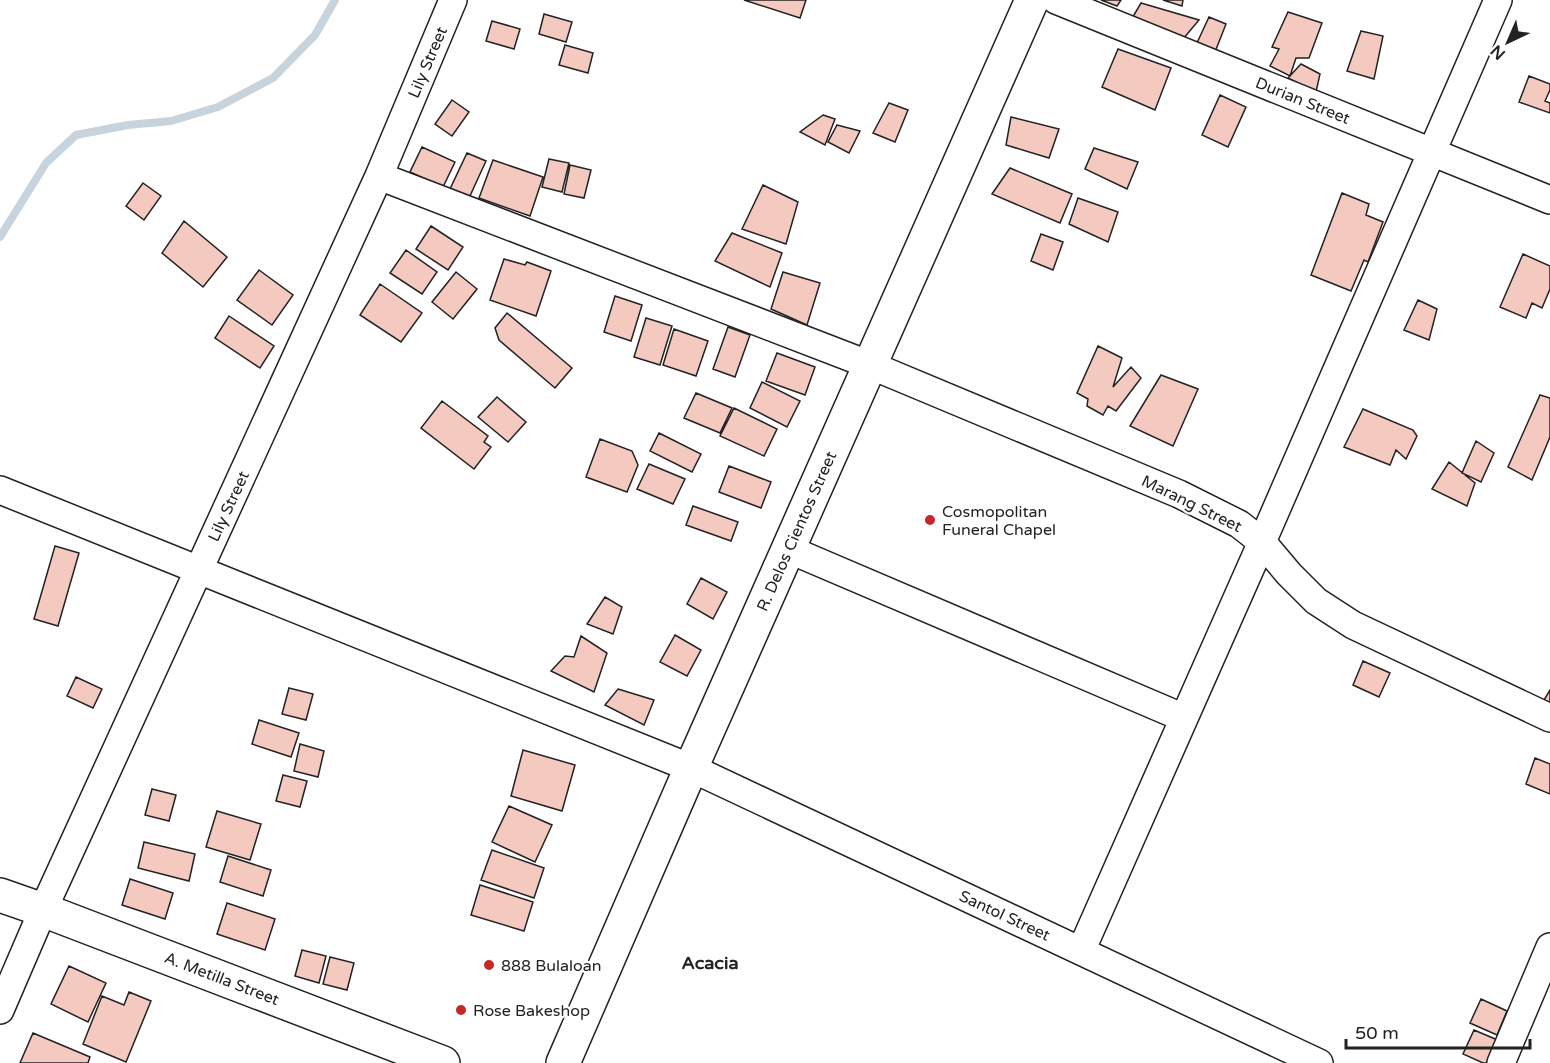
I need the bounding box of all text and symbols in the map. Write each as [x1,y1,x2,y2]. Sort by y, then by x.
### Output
north arrow [1478,12,1538,72]
street label: Lily Street [404,24,452,101]
text: N [1487,40,1510,64]
street label: Durian Street [1252,73,1353,129]
street label: R. Delos Cientos Street [753,448,841,615]
street label: Lily Street [204,468,254,545]
street label: Marang Street [1138,471,1245,537]
place label: Cosmopolitan Funeral Chapel [942,502,1056,540]
marker: Cosmopolitan Funeral Chapel [923,513,937,527]
street label: Santol Street [956,886,1053,946]
street label: A. Metilla Street [161,948,282,1010]
district label: Acacia [681,952,739,974]
place label: 888 Bulaloan [501,956,601,976]
marker: 888 Bulaloan [482,958,496,972]
place label: Rose Bakeshop [473,1001,590,1021]
marker: Rose Bakeshop [454,1003,468,1017]
scale bar [1346,1012,1530,1050]
text: 50 m [1355,1022,1399,1044]

